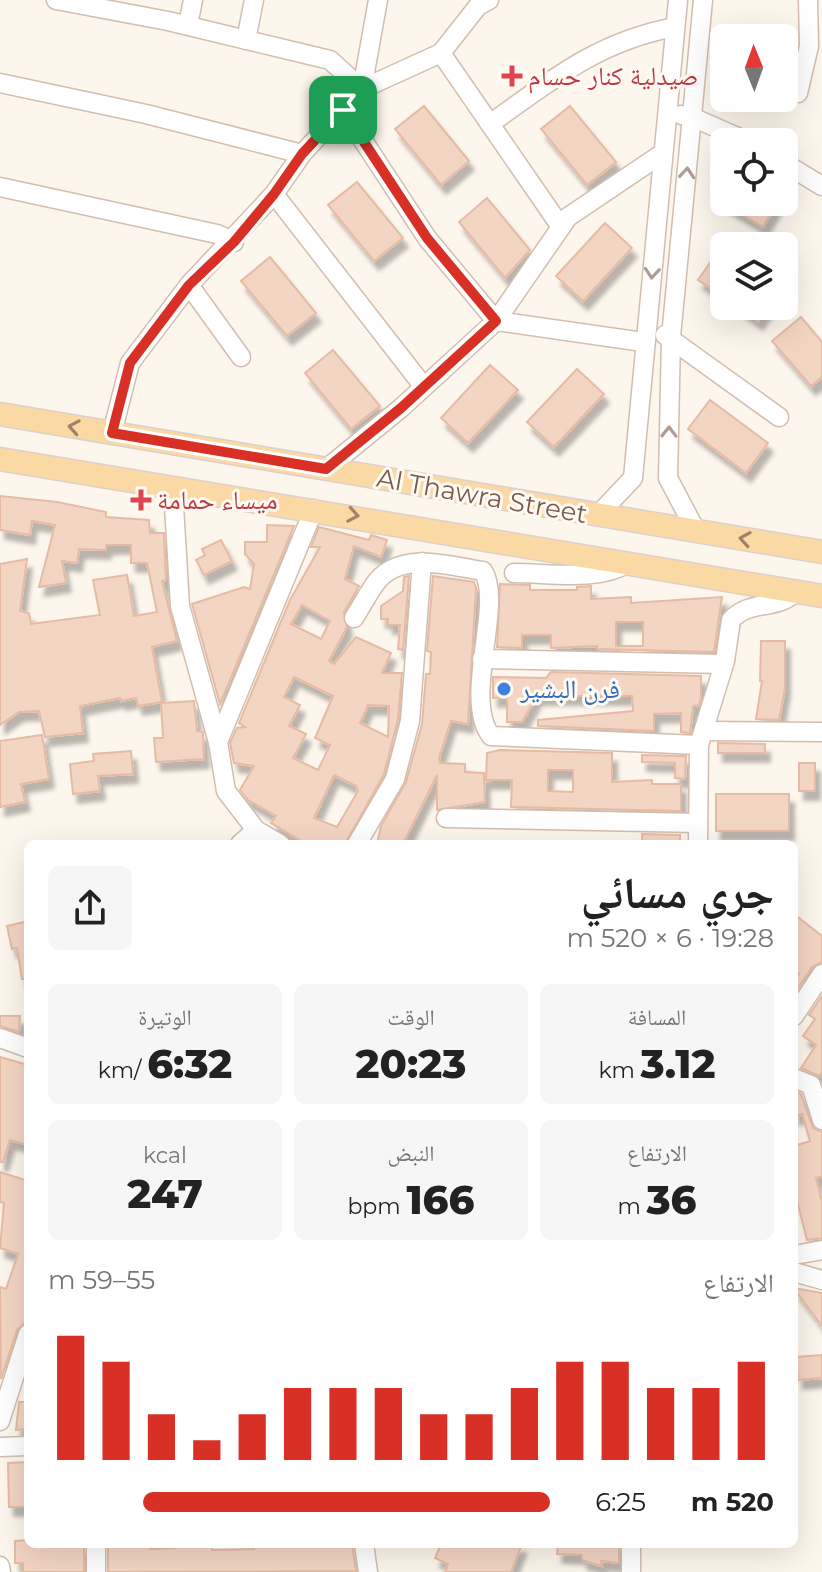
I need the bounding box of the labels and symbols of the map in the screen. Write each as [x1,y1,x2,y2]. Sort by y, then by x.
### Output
north arrow [710,24,798,112]
place label: صيدلية كنار حسام [528,60,698,94]
marker: صيدلية كنار حسام [503,67,521,85]
pin [309,76,377,144]
one-way arrow [678,166,695,179]
one-way arrow [644,267,661,280]
one-way arrow [68,419,81,436]
one-way arrow [660,425,678,438]
street label: Al Thawra Street [374,462,590,530]
place label: ميساء حمامة [157,484,278,516]
marker: ميساء حمامة [132,491,150,509]
one-way arrow [347,506,360,523]
one-way arrow [738,531,752,548]
place label: فرن البشير [519,673,620,705]
marker: فرن البشير [495,680,513,698]

